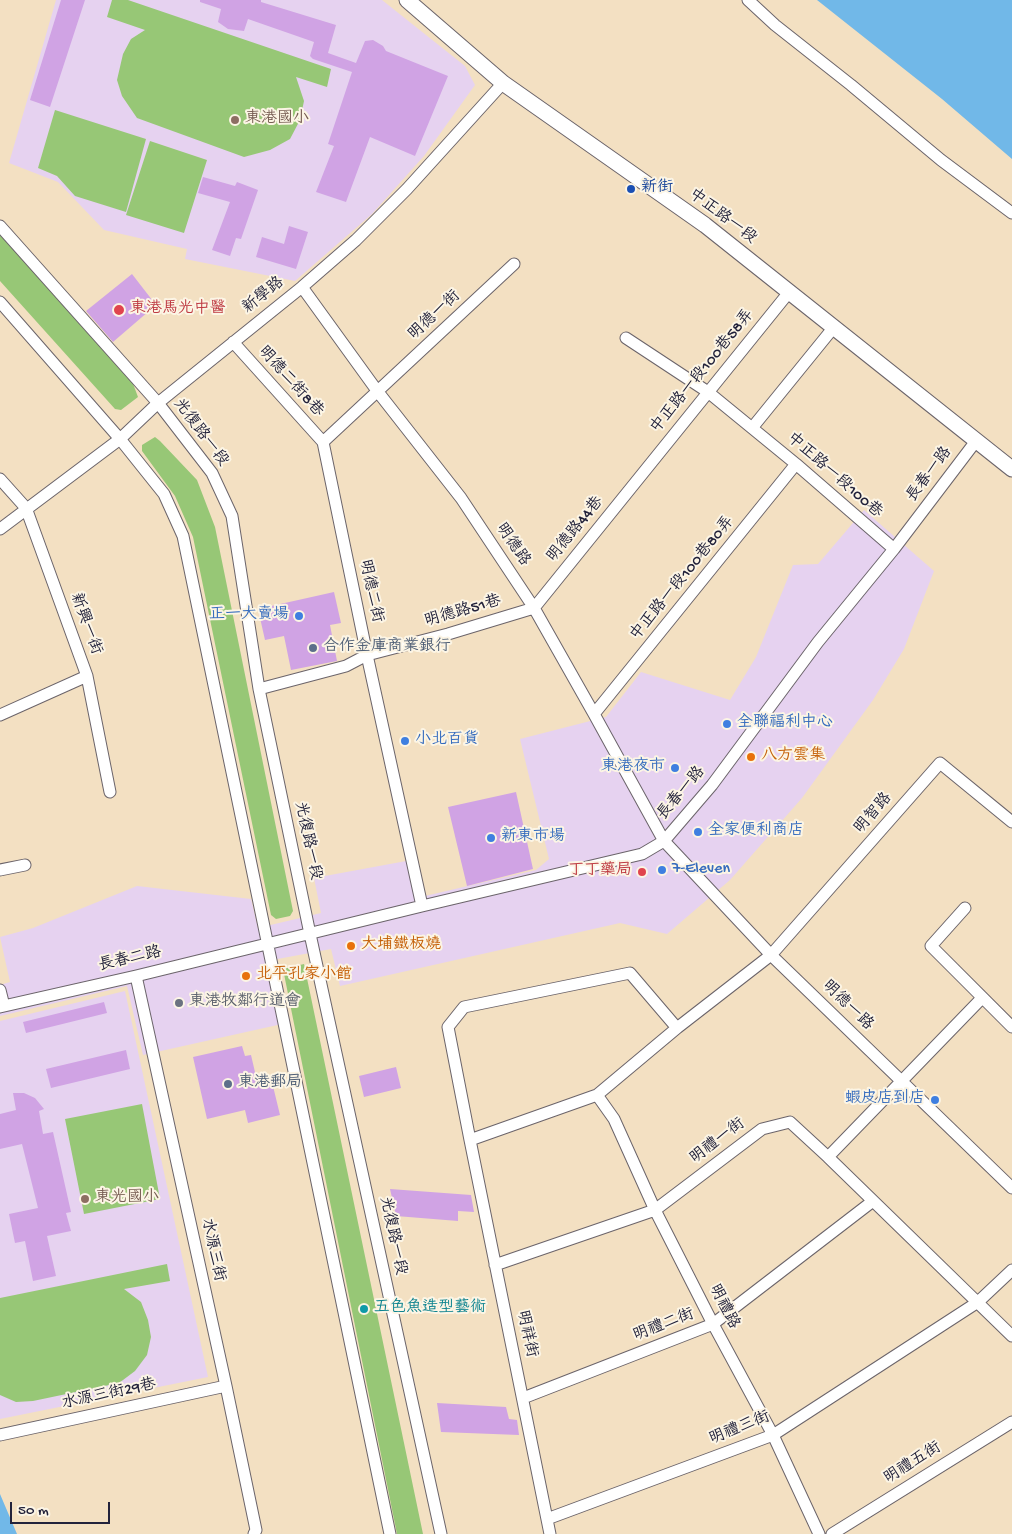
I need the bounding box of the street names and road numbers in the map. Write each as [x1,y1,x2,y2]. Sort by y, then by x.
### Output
street label: 中正路一段 [684,185,760,249]
street label: 新學路 [239,273,289,319]
street label: 明德一街 [405,287,465,345]
street label: 中正路一段100巷58弄 [647,306,759,438]
street label: 明德二街8巷 [253,343,327,421]
street label: 光復路一段 [168,395,232,471]
street label: 中正路一段100巷 [782,429,886,523]
street label: 長春一路 [903,444,957,506]
street label: 明德路44巷 [544,493,608,567]
street label: 中正路一段100巷80弄 [627,513,739,645]
street label: 明德路 [491,520,533,570]
street label: 明德二街 [354,558,386,624]
street label: 新興一街 [65,591,105,657]
street label: 明德路51巷 [422,592,504,632]
street label: 長春一路 [654,763,710,825]
street label: 明智路 [851,790,897,838]
street label: 光復路一段 [289,800,325,882]
street label: 長春二路 [97,943,163,977]
street label: 明德一路 [817,977,877,1035]
street label: 明禮一街 [687,1115,749,1169]
street label: 光復路一段 [374,1195,410,1277]
street label: 水源三街 [196,1217,228,1283]
street label: 明禮路 [704,1281,742,1333]
street label: 明禮二街 [631,1306,697,1346]
street label: 明祥街 [512,1309,540,1359]
street label: 水源三街29巷 [60,1376,158,1414]
street label: 明禮三街 [707,1408,773,1450]
street label: 明禮五街 [881,1439,945,1489]

